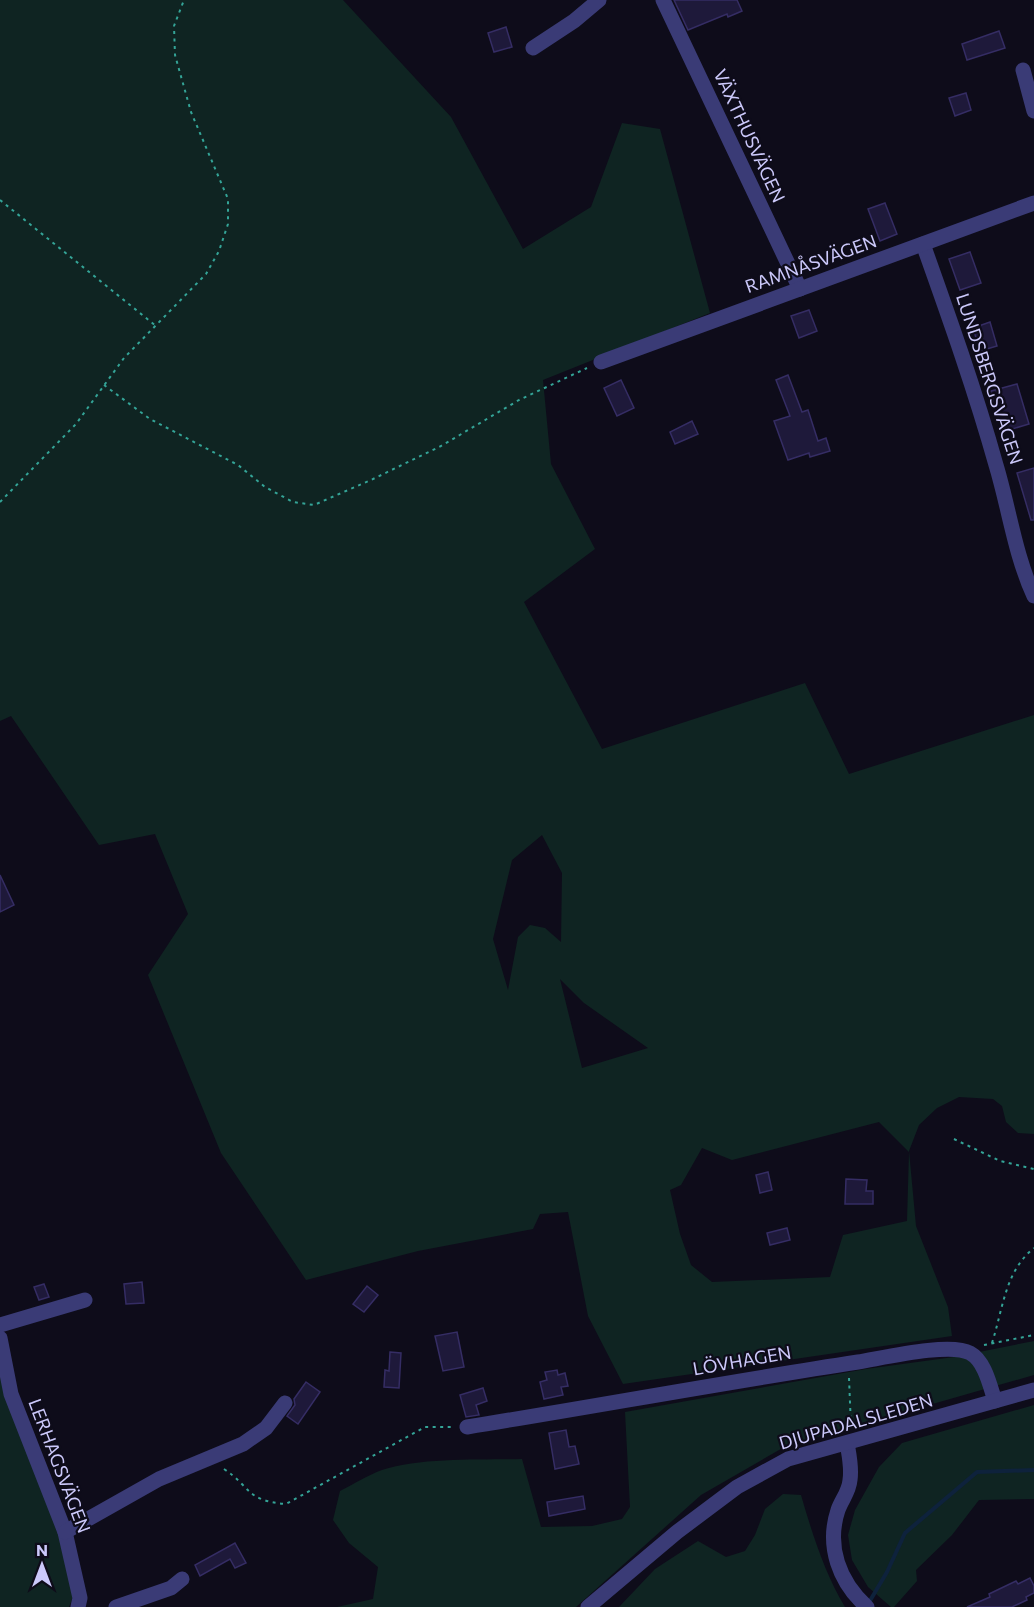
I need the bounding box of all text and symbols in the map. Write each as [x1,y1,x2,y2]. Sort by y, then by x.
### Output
street label: VÄXTHUSVÄGEN [709,65,790,206]
street label: RAMNÅSVÄGEN [742,229,879,297]
street label: LUNDSBERGSVÄGEN [952,290,1028,467]
street label: LÖVHAGEN [691,1341,793,1379]
street label: DJUPADALSLEDEN [776,1389,935,1454]
street label: LERHAGSVÄGEN [24,1395,96,1536]
north arrow [12,1535,72,1595]
text: N [36,1540,48,1559]

